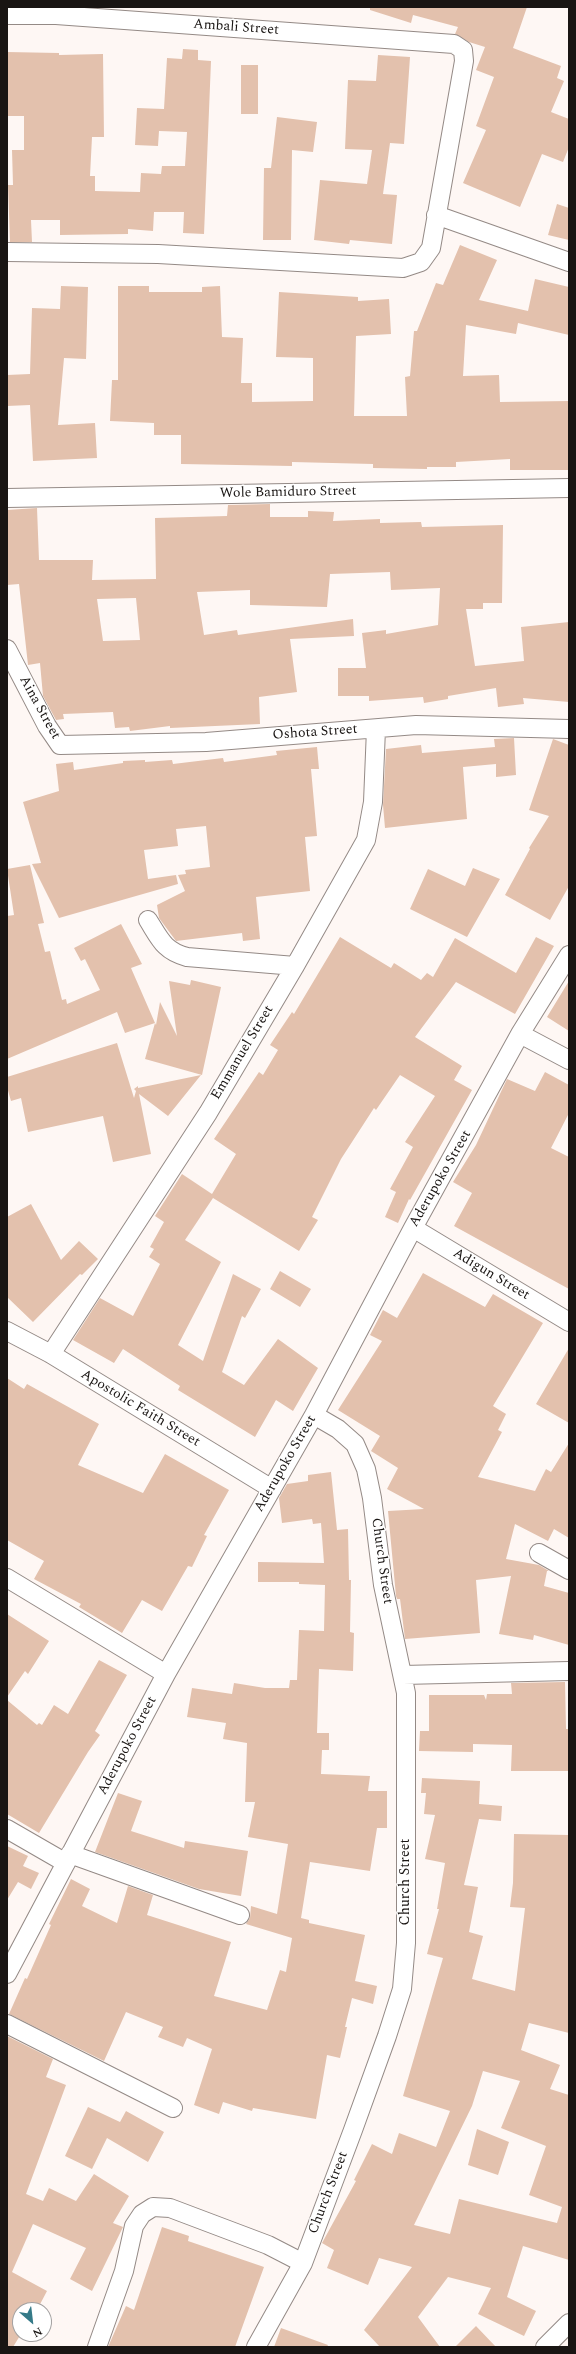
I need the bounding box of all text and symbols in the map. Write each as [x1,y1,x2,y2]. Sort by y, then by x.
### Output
street label: Ambali Street [193,17,279,39]
street label: Wole Bamiduro Street [219,483,357,503]
street label: Aina Street [15,673,63,743]
street label: Oshota Street [272,722,358,744]
street label: Emmanuel Street [208,1003,278,1103]
street label: Aderupoko Street [406,1128,476,1230]
street label: Adigun Street [450,1246,532,1304]
street label: Apostolic Faith Street [77,1367,203,1451]
street label: Aderupoko Street [251,1413,321,1515]
street label: Church Street [367,1517,395,1605]
street label: Aderupoko Street [95,1694,161,1798]
street label: Church Street [398,1839,414,1925]
street label: Church Street [306,2149,352,2237]
north arrow [12,2302,52,2342]
text: N [29,2323,45,2342]

